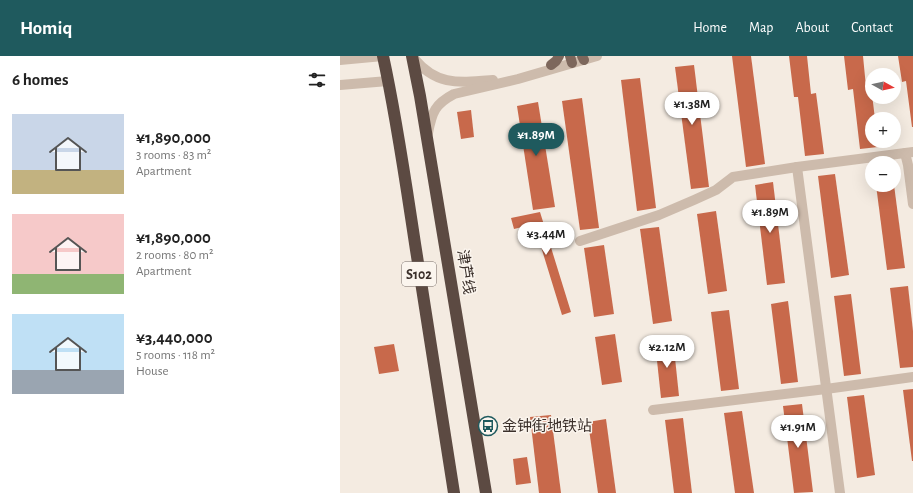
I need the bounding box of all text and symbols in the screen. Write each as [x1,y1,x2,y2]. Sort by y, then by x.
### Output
text: Homiq [20,19,72,38]
text: Home [693,21,727,35]
text: Map [749,21,773,35]
text: About [795,21,829,35]
text: Contact [851,21,893,35]
north arrow [865,68,901,104]
map controls [865,68,901,192]
icon: filters [306,69,328,91]
text: 6 homes [12,71,68,88]
pin: ¥1.38M [659,92,725,126]
text: ¥1.38M [674,98,710,111]
button: + [865,112,901,148]
pin: ¥1.89M [503,123,569,157]
text: ¥1,890,000 [136,129,211,146]
text: ¥1.89M [517,129,555,142]
icon: home [44,130,92,178]
text: 3 rooms · 83 m² [136,149,211,162]
button: − [865,156,901,192]
text: Apartment [136,165,191,178]
pin: ¥1.89M [737,200,803,234]
text: ¥1.89M [751,206,789,219]
pin: ¥3.44M [513,222,579,256]
text: ¥3.44M [527,228,565,241]
text: ¥1,890,000 [136,229,211,246]
icon: home [44,230,92,278]
text: 2 rooms · 80 m² [136,249,213,262]
street label: 津芦线 [455,249,477,295]
road number: S102 [402,262,436,286]
text: Apartment [136,265,191,278]
text: ¥3,440,000 [136,329,213,346]
icon: home [44,330,92,378]
pin: ¥2.12M [634,335,700,369]
text: ¥2.12M [648,341,686,354]
text: 5 rooms · 118 m² [136,349,215,362]
text: House [136,365,168,378]
bus stop icon: 金钟街地铁站 [477,415,499,437]
pin: ¥1.91M [765,415,831,449]
place label: 金钟街地铁站 [502,418,592,434]
text: ¥1.91M [780,421,816,434]

